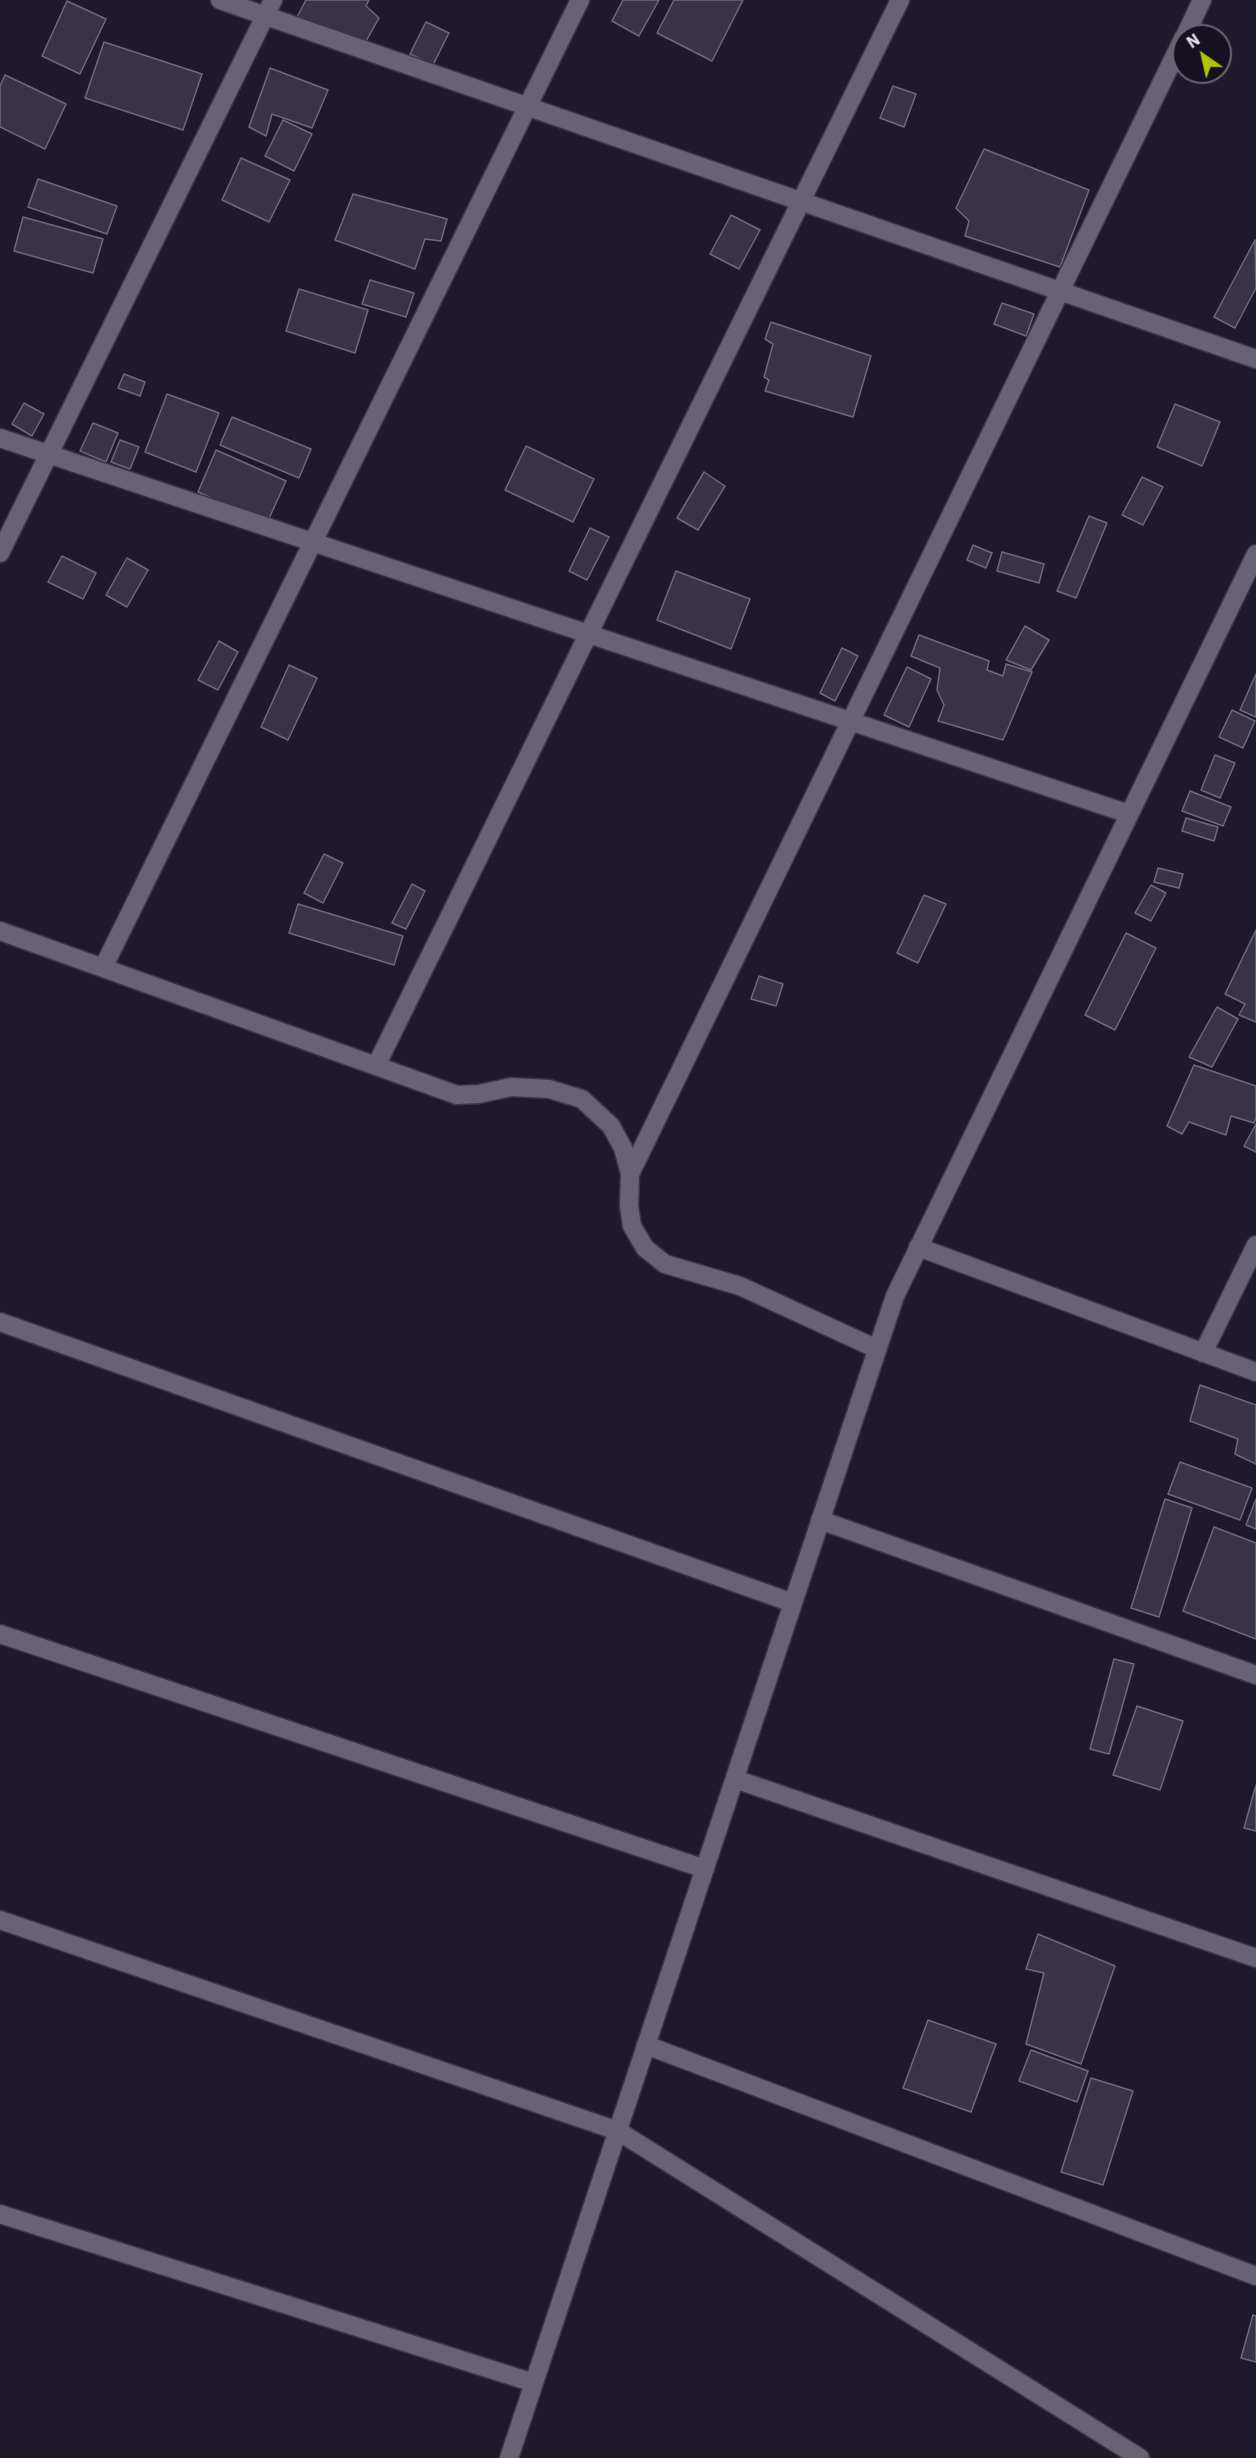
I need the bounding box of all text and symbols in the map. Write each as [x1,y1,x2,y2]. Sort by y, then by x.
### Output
north arrow [1172,24,1232,84]
text: N [1183,29,1203,52]

